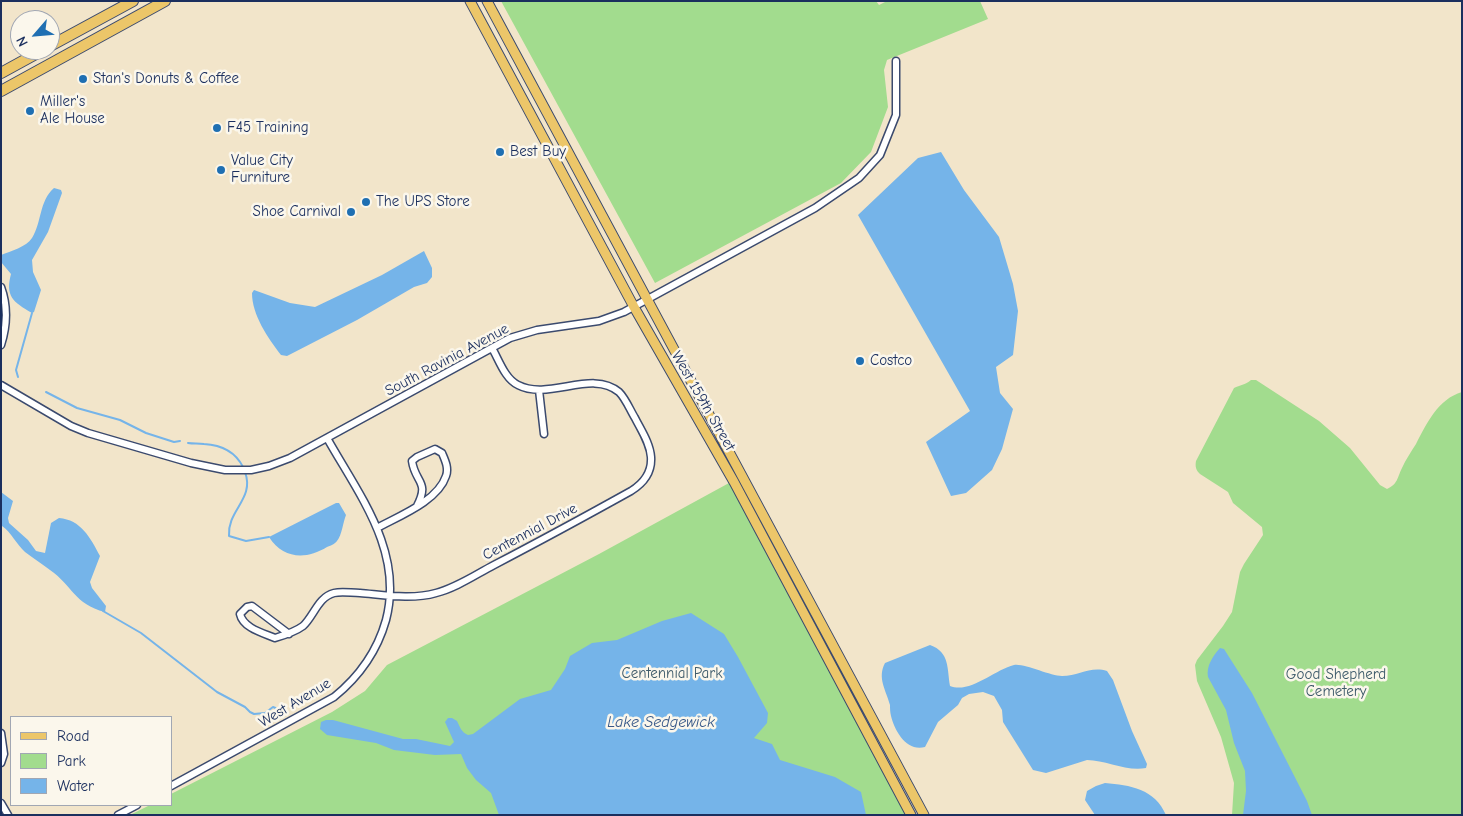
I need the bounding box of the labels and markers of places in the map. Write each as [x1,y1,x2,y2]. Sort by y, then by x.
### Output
place label: Stan's Donuts & Coffee [93,70,239,88]
marker: Stan's Donuts & Coffee [77,73,89,85]
place label: Miller's Ale House [40,93,105,128]
marker: Miller's Ale House [24,105,36,117]
place label: F45 Training [227,119,309,137]
marker: F45 Training [211,122,223,134]
place label: Best Buy [510,143,566,161]
marker: Best Buy [494,146,506,158]
place label: Value City Furniture [231,152,293,187]
marker: Value City Furniture [215,164,227,176]
place label: The UPS Store [376,193,470,211]
marker: The UPS Store [360,196,372,208]
place label: Shoe Carnival [253,203,341,221]
marker: Shoe Carnival [345,206,357,218]
place label: Costco [870,352,912,370]
marker: Costco [854,355,866,367]

